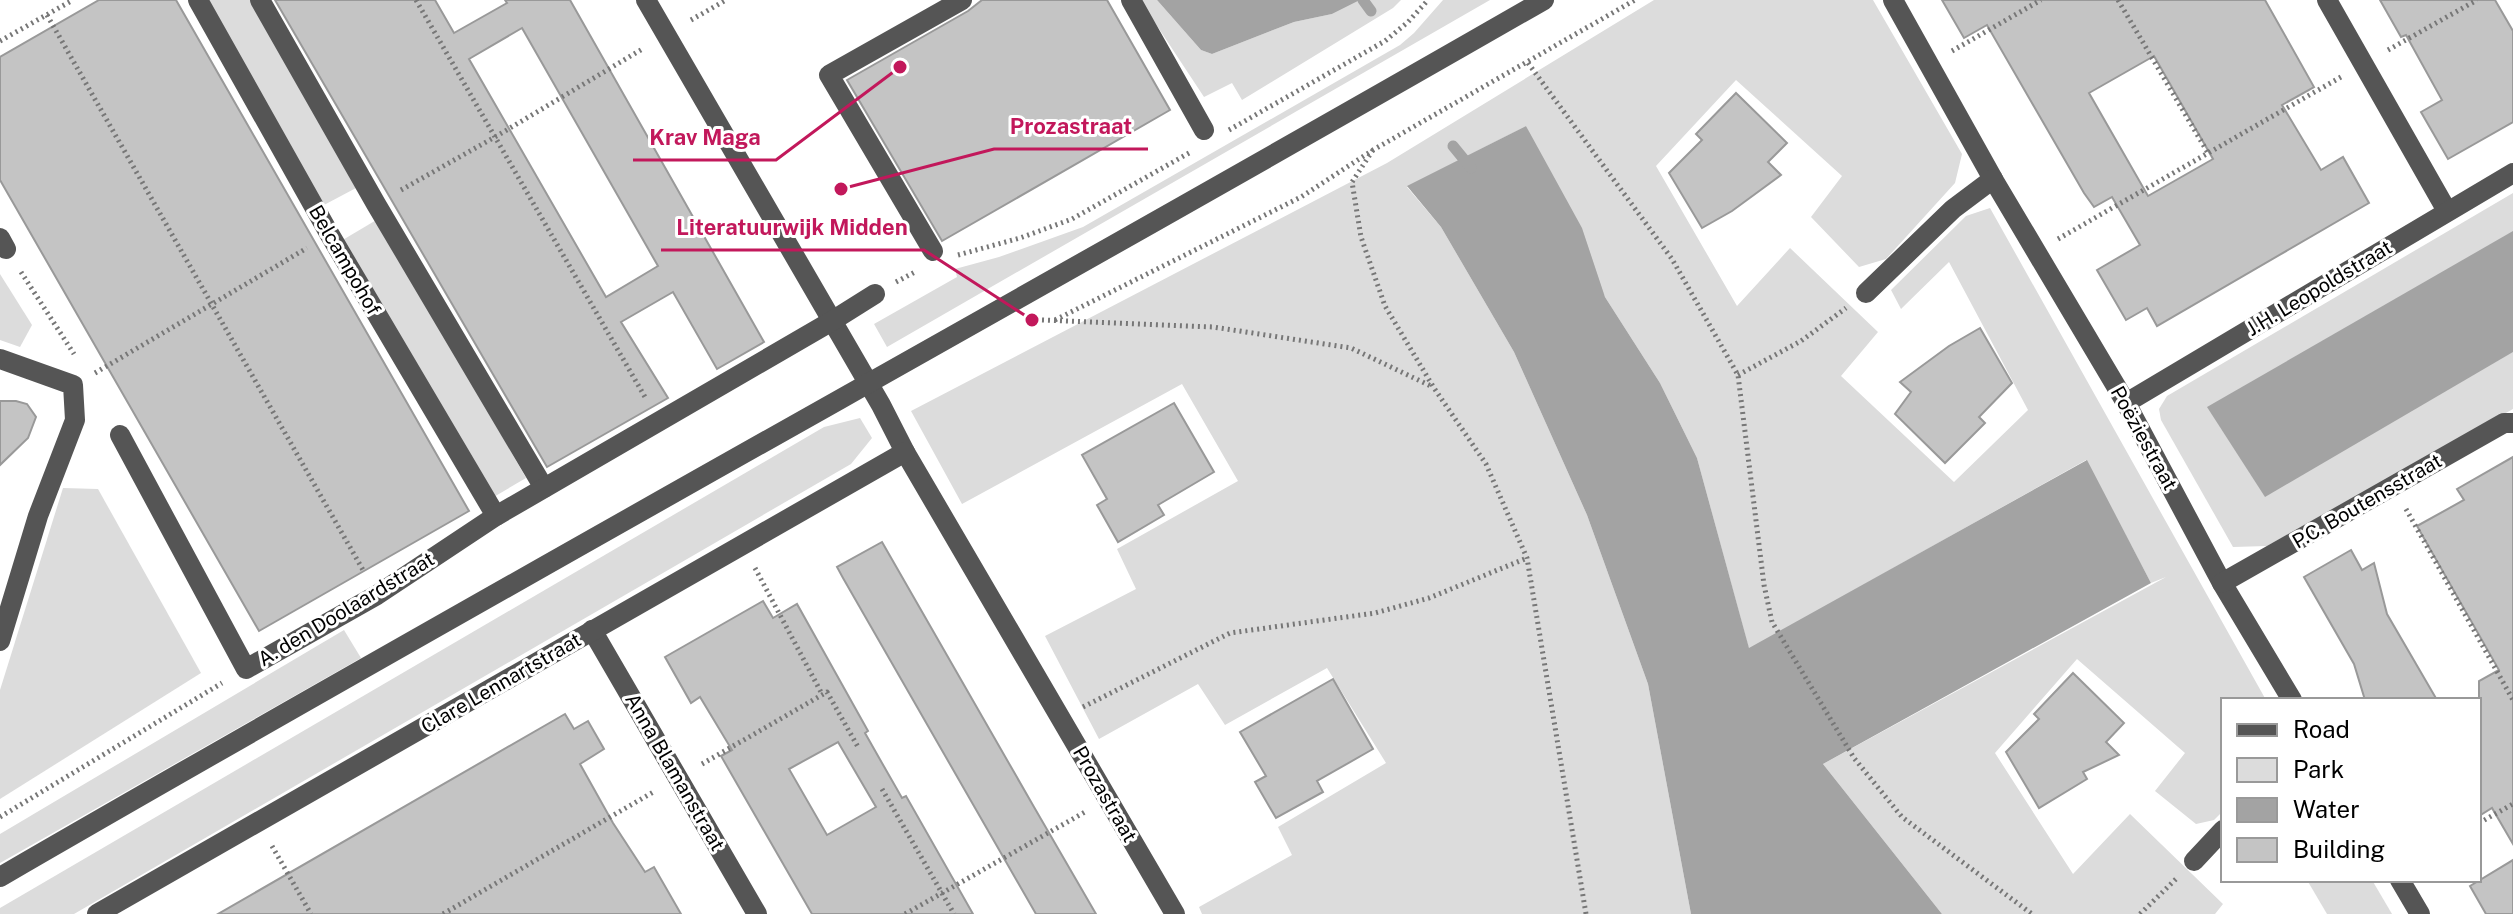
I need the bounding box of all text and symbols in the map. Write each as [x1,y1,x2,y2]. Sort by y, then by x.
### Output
callout: Prozastraat [994,103,1148,149]
text: Prozastraat [1010,113,1132,139]
callout: Krav Maga [633,114,776,160]
text: Krav Maga [649,124,761,150]
street label: Belcampohof [304,201,386,319]
callout: Literatuurwijk Midden [661,204,924,250]
text: Literatuurwijk Midden [676,214,908,240]
street label: J.H. Leopoldstraat [2242,235,2396,341]
street label: Poëziestraat [2106,382,2182,494]
street label: P.C. Boutensstraat [2288,448,2446,554]
street label: A. den Doolaardstraat [253,547,439,671]
street label: Clare Lennartstraat [417,627,585,739]
street label: Anna Blamanstraat [620,689,730,855]
legend [2221,698,2481,882]
text: Road [2293,715,2350,743]
street label: Prozastraat [1068,742,1142,846]
text: Park [2293,755,2344,783]
text: Water [2293,795,2360,823]
text: Building [2293,835,2385,863]

